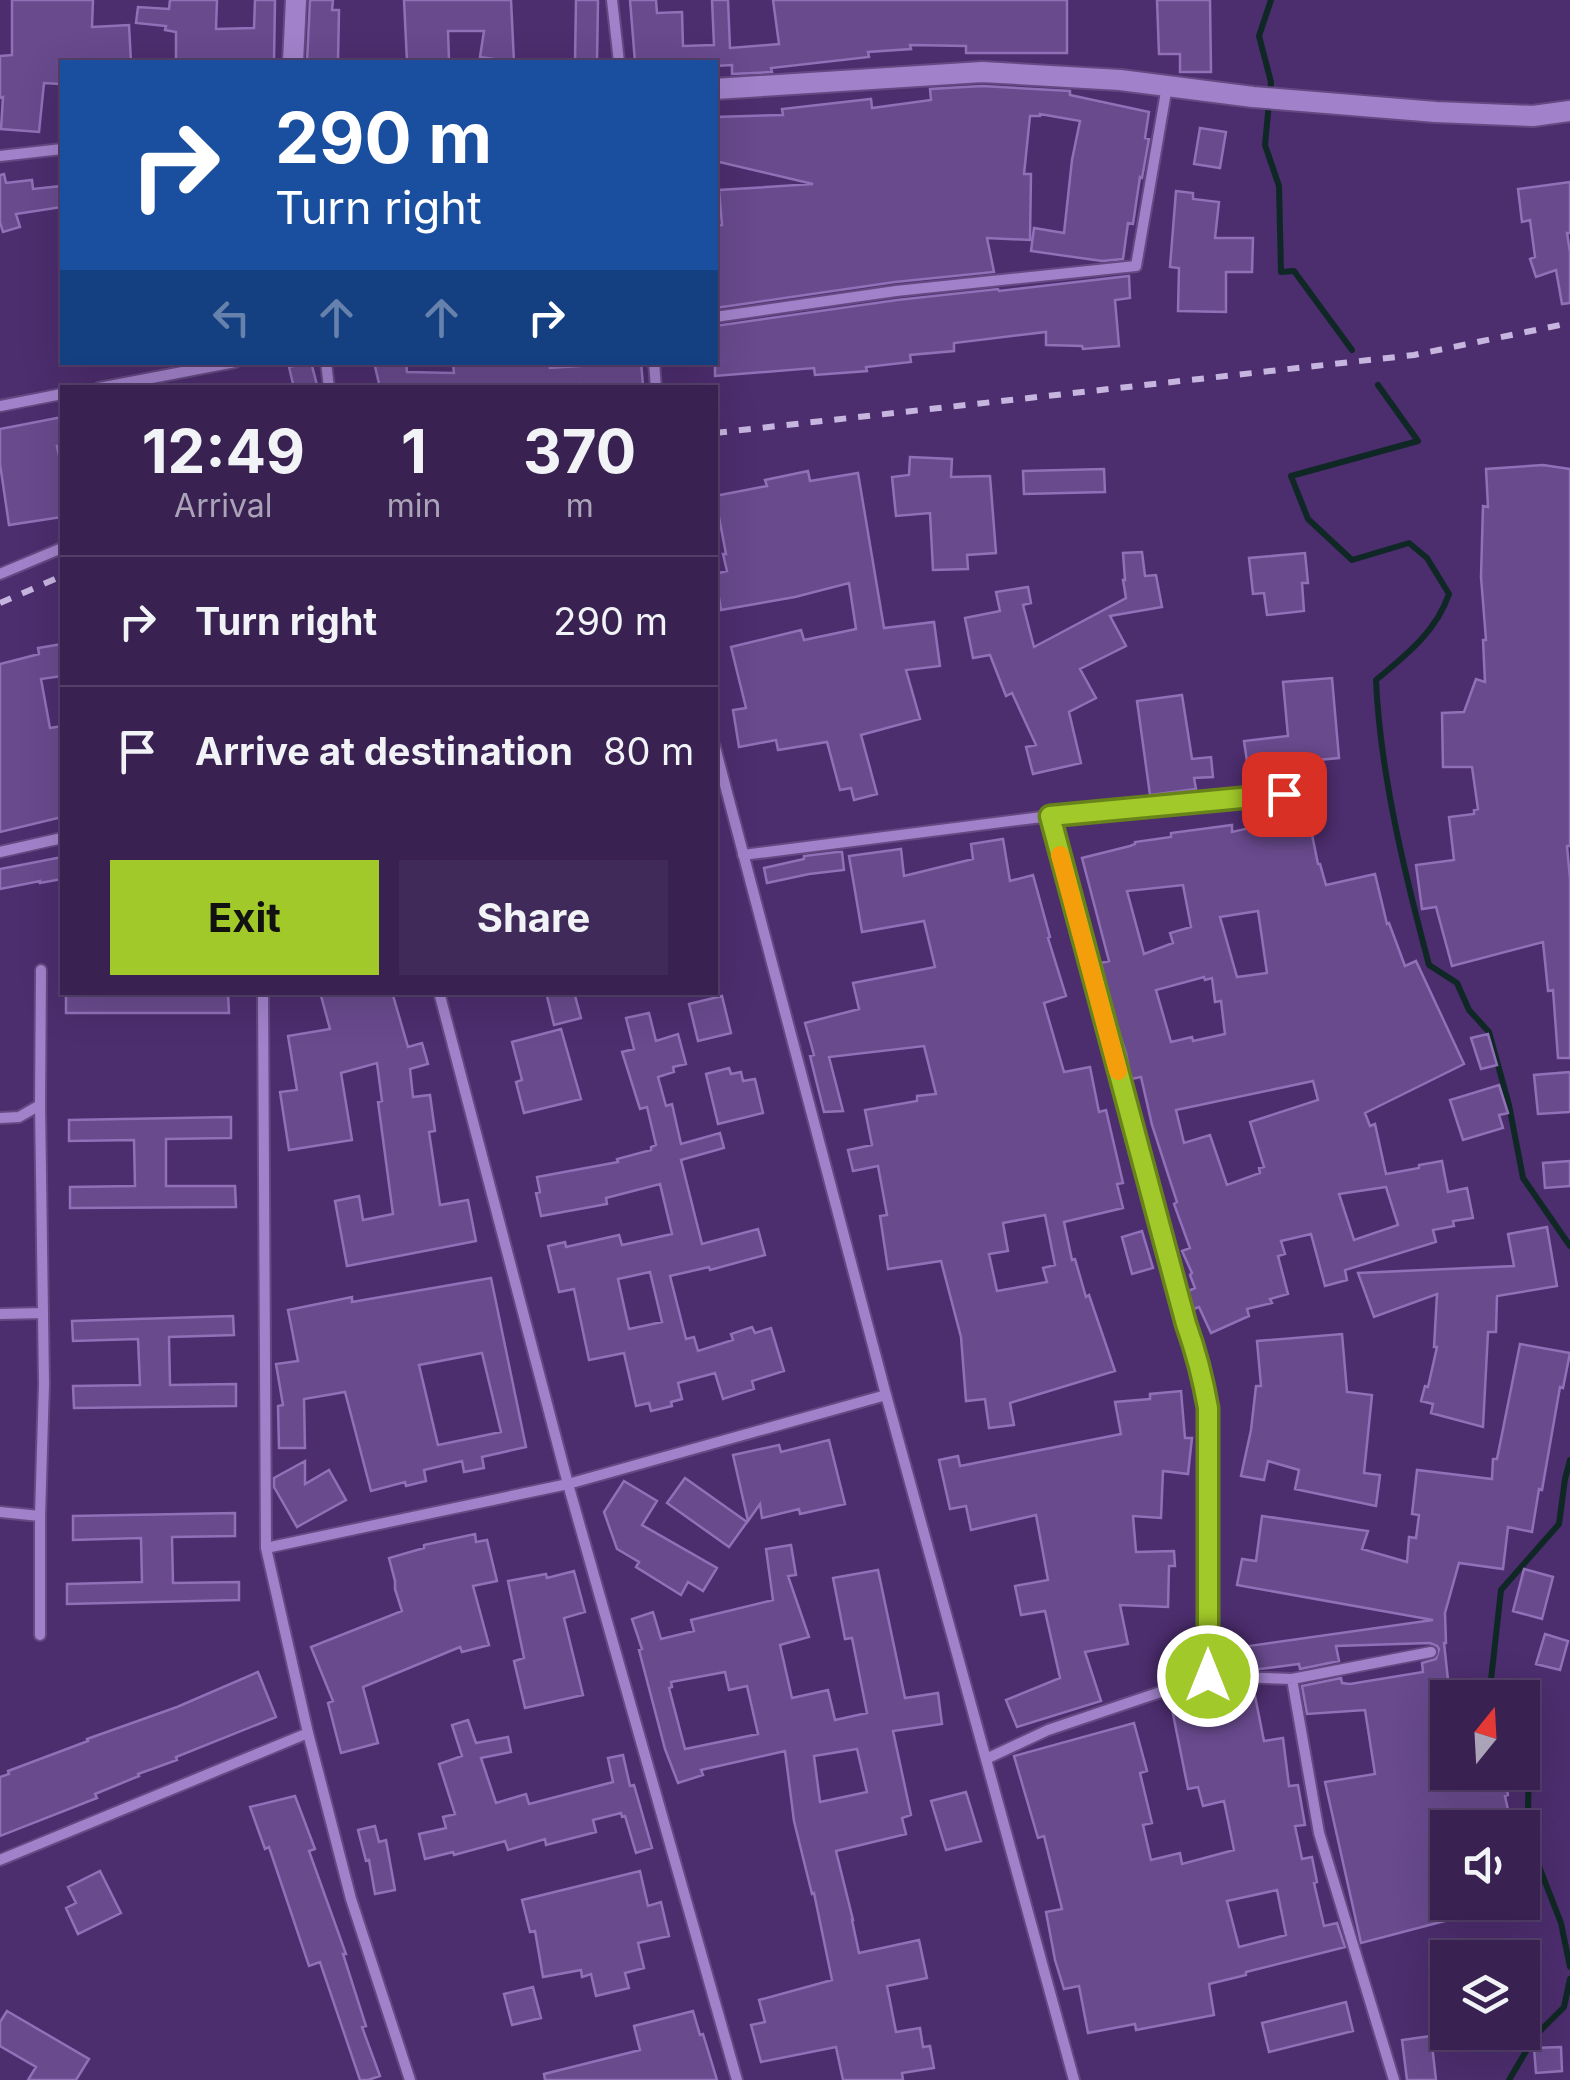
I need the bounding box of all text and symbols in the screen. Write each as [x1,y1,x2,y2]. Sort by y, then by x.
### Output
text: 290 m [275,95,492,180]
icon: right [110,100,240,230]
text: Turn right [275,180,482,235]
icon: left [204,290,259,345]
icon: ahead [309,290,364,345]
icon: ahead [414,290,469,345]
icon: right [519,290,574,345]
text: 12:49 [142,415,305,487]
text: 1 [401,415,427,487]
text: 370 [523,415,636,487]
text: Arrival [174,486,273,525]
text: min [387,486,441,525]
text: m [566,486,594,525]
icon: right [110,594,165,649]
text: Turn right [195,598,377,644]
text: 290 m [553,598,668,644]
icon: arrive [110,724,165,779]
text: Arrive at destination [195,728,573,774]
text: 80 m [603,728,694,774]
pin [1242,752,1327,837]
icon: arrive [1257,767,1312,822]
button: Exit [110,860,379,975]
button: Share [399,860,668,975]
position arrow [1156,1624,1260,1728]
north arrow [1430,1680,1540,1790]
map controls [1430,1680,1540,2050]
button: sound [1430,1810,1540,1920]
button: layers [1430,1940,1540,2050]

